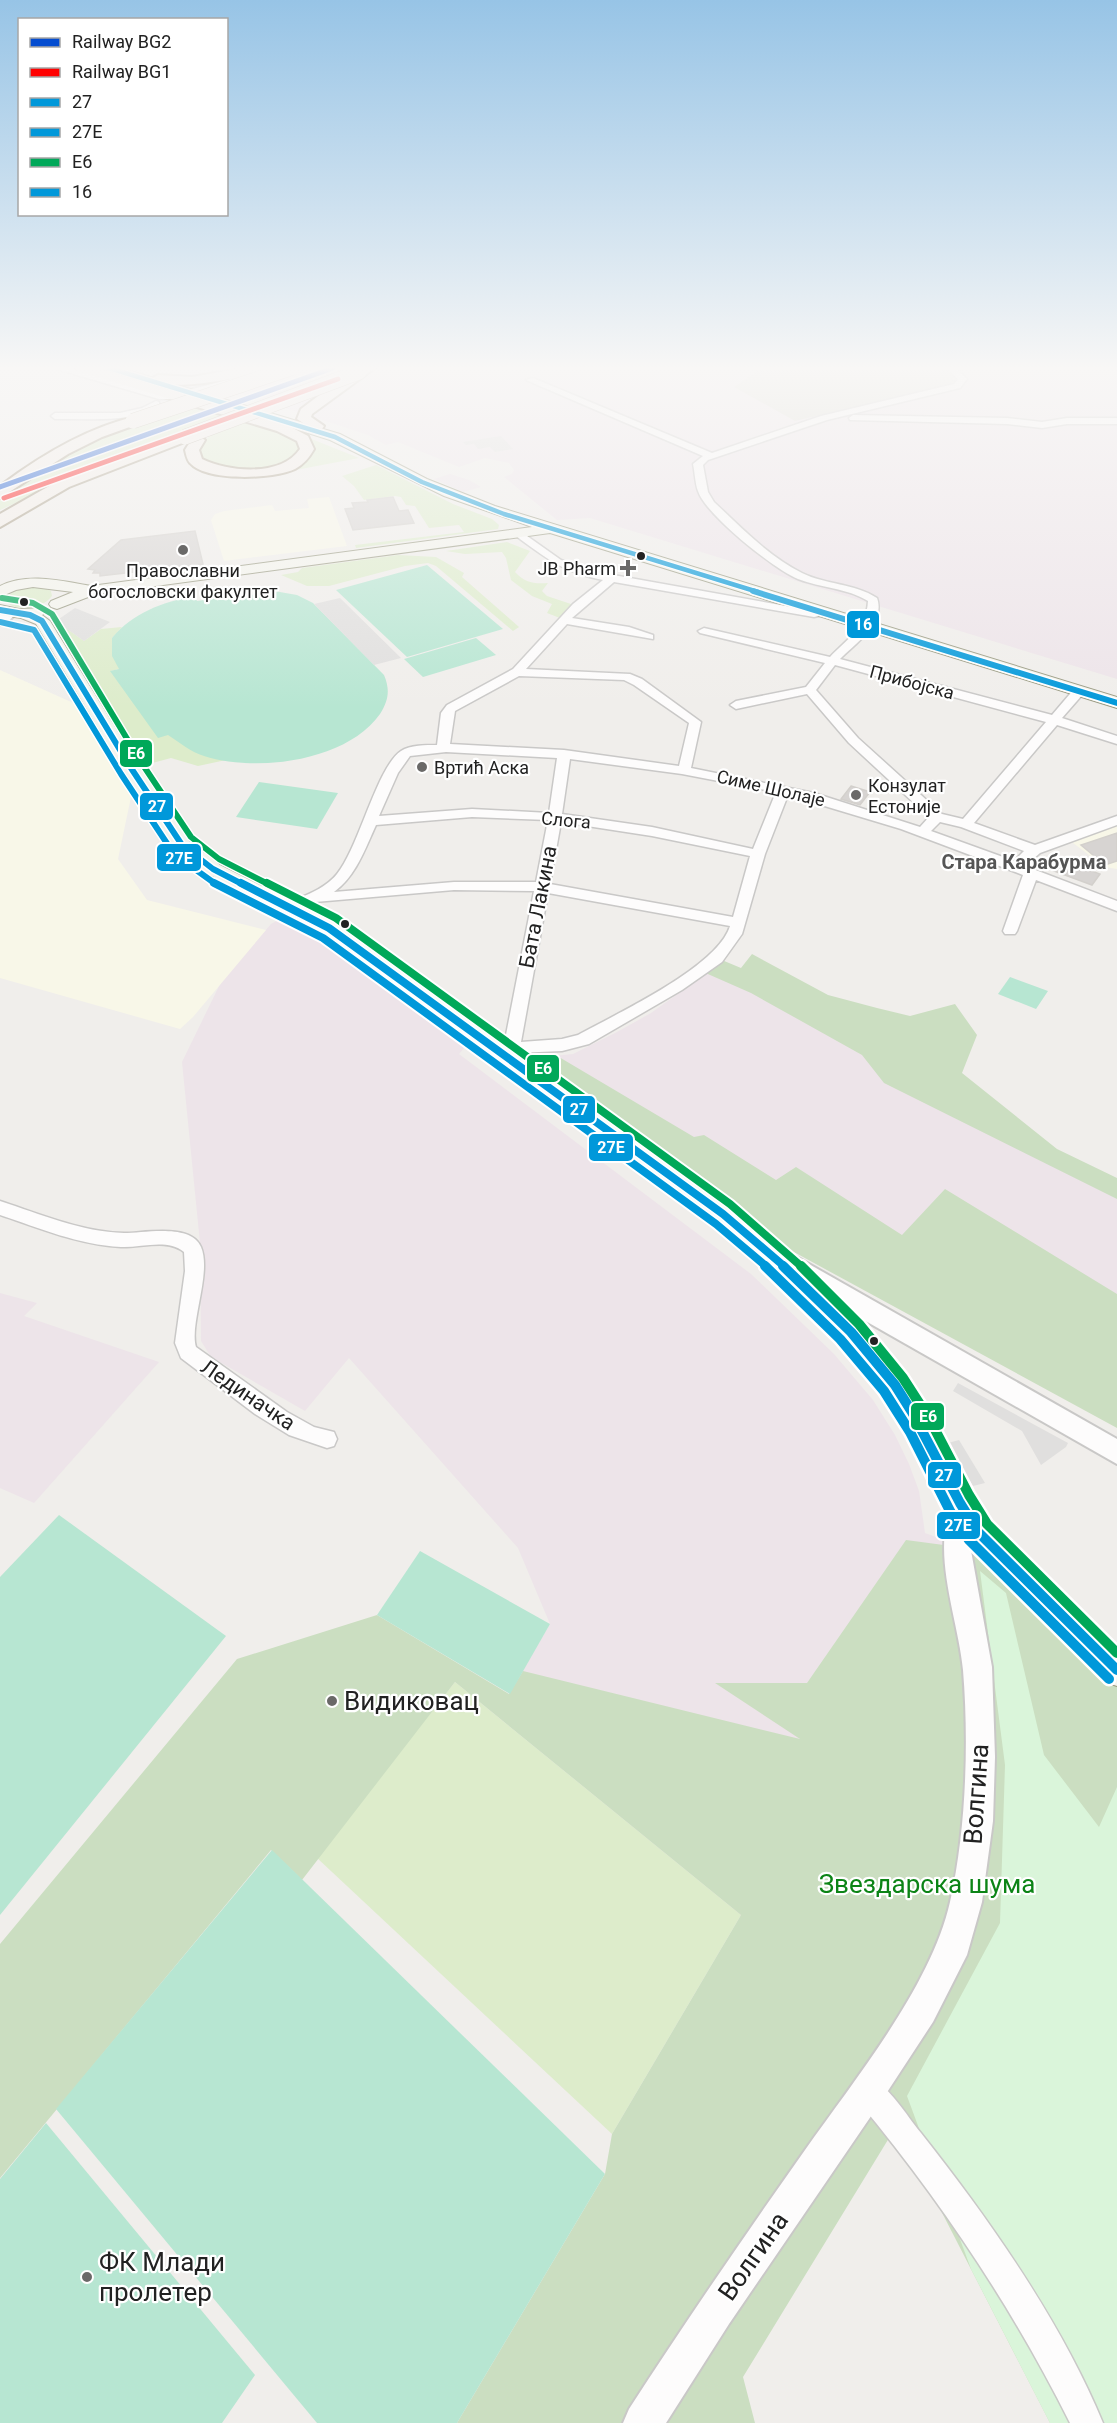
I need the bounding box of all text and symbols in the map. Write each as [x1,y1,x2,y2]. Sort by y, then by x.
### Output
legend [18,18,228,216]
text: Railway BG2 [72,31,171,52]
text: Railway BG1 [72,61,171,82]
text: 27 [72,91,92,112]
text: 27E [72,121,102,142]
text: E6 [72,151,92,172]
text: 16 [72,181,92,202]
marker: Православни богословски факултет [176,543,190,557]
unlabelled marker [635,550,647,562]
place label: JB Pharm [537,558,616,579]
place label: Православни богословски факултет [88,560,278,602]
marker: JB Pharm [621,561,635,575]
unlabelled marker [18,596,30,608]
line badge: 16 [846,610,880,639]
text: 16 [854,615,872,634]
street label: Прибојска [867,661,957,703]
line badge: E6 [119,739,153,768]
text: E6 [127,744,145,763]
place label: Вртић Аска [434,757,529,778]
marker: Вртић Аска [415,760,429,774]
street label: Симе Шолаје [715,765,827,811]
place label: Конзулат Естоније [868,775,946,817]
marker: Конзулат Естоније [849,788,863,802]
line badge: 27 [139,792,174,821]
text: 27 [148,797,166,816]
street label: Слога [540,807,592,833]
line badge: 27E [156,843,202,872]
street label: Бата Лакина [514,844,562,970]
text: 27E [165,849,193,868]
district label: Стара Карабурма [942,850,1107,874]
unlabelled marker [339,918,351,930]
line badge: E6 [526,1054,560,1083]
text: E6 [534,1059,552,1078]
line badge: 27 [562,1095,596,1124]
text: 27 [570,1100,588,1119]
line badge: 27E [588,1133,634,1162]
text: 27E [597,1138,625,1157]
unlabelled marker [868,1335,880,1347]
street label: Лединачка [196,1355,300,1435]
line badge: E6 [910,1402,945,1431]
text: E6 [919,1407,937,1426]
line badge: 27 [927,1461,962,1489]
text: 27 [935,1466,953,1485]
line badge: 27E [936,1511,981,1540]
text: 27E [944,1516,972,1535]
place label: Видиковац [344,1686,479,1716]
marker: Видиковац [325,1694,339,1708]
street label: Волгина [958,1743,994,1845]
park label: Звездарска шума [819,1869,1035,1899]
street label: Волгина [712,2206,794,2306]
place label: ФК Млади пролетер [99,2247,225,2307]
marker: ФК Млади пролетер [80,2270,94,2284]

